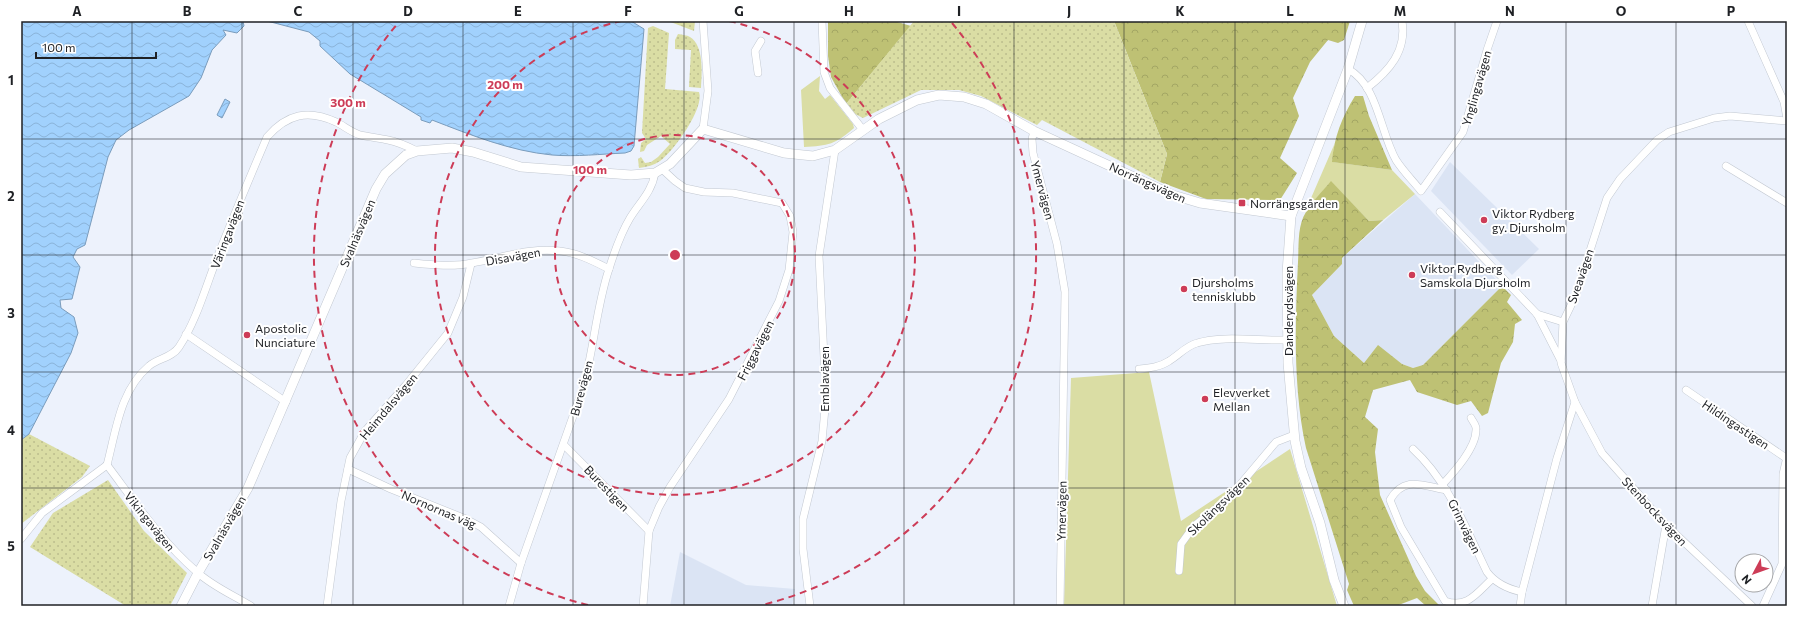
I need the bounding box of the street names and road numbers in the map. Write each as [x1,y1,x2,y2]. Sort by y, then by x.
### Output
street label: Ynglingavägen [1459,49,1493,127]
street label: Ymervägen [1028,159,1058,221]
street label: Norrängsvägen [1107,159,1189,205]
street label: Väringavägen [207,197,247,271]
street label: Svalnäsvägen [336,197,378,269]
street label: Disavägen [485,244,541,268]
street label: Sveavägen [1564,247,1596,305]
street label: Danderydsvägen [1281,266,1295,356]
street label: Friggavägen [734,318,776,382]
street label: Emblavägen [817,346,831,412]
street label: Burevägen [567,359,595,417]
street label: Heimdalsvägen [356,370,420,442]
street label: Hildingastigen [1700,396,1772,452]
street label: Burestigen [582,462,632,514]
street label: Skolängsvägen [1184,472,1252,538]
street label: Stenbocksvägen [1620,474,1690,548]
street label: Ymervägen [1053,481,1069,541]
street label: Nornornas väg [400,487,479,531]
street label: Vikingavägen [122,489,178,553]
street label: Svalnäsvägen [200,493,248,563]
street label: Grimvägen [1446,496,1484,556]

